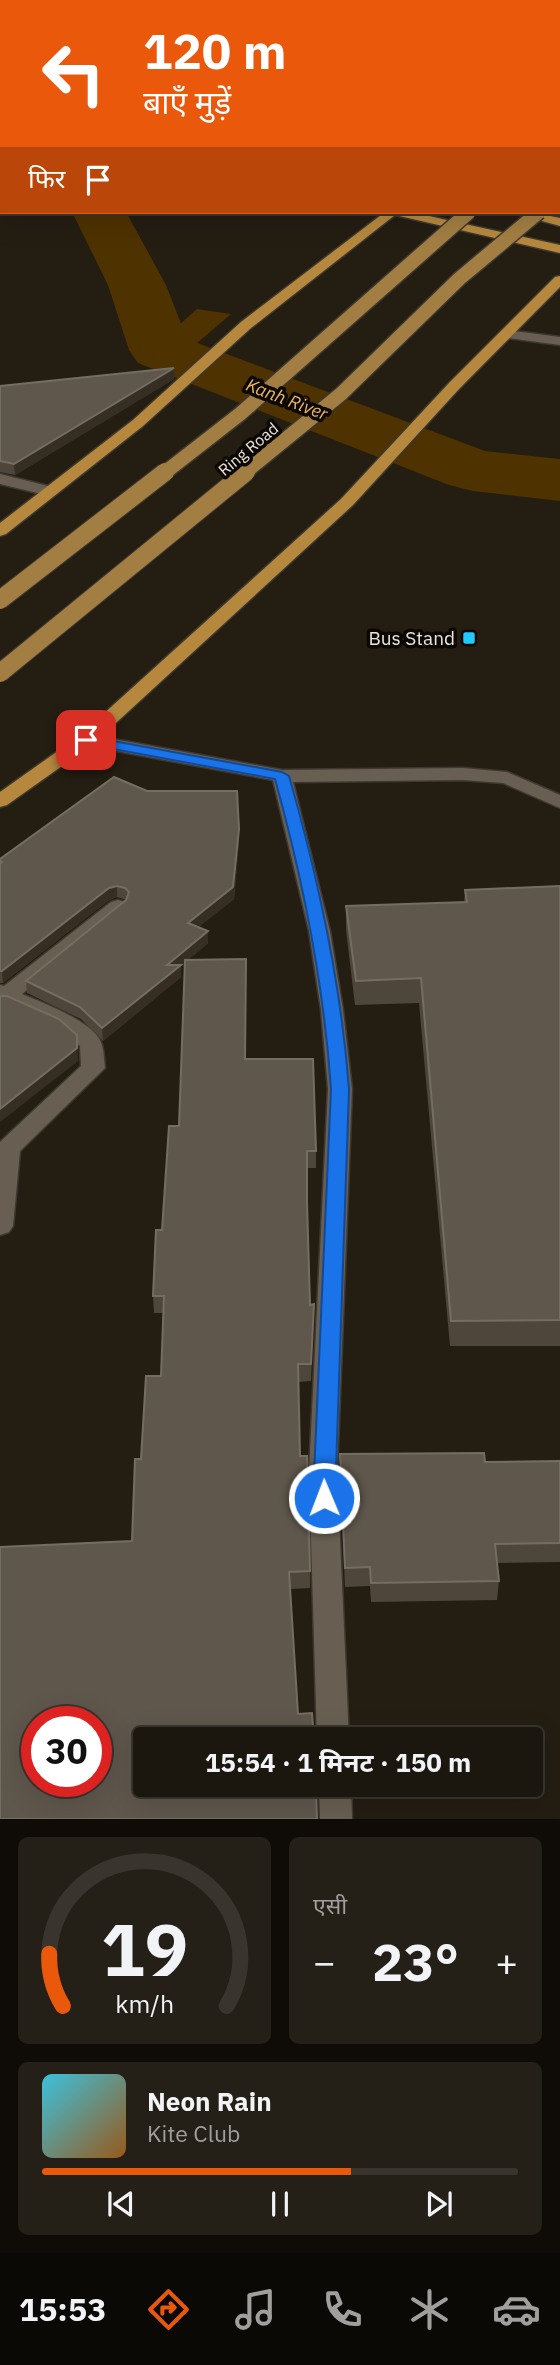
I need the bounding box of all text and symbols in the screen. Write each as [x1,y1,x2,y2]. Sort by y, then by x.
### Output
text: 120 m [143,19,287,82]
icon: left [28,28,119,119]
text: बाएँ मुड़ें [143,81,231,123]
text: फिर [28,161,65,195]
icon: arrive [79,161,117,199]
water label: Kanh River [243,373,332,425]
street label: Ring Road [214,418,282,480]
place label: Bus Stand [368,626,455,650]
marker: Bus Stand [461,630,477,646]
pin [56,710,116,770]
icon: arrive [67,721,105,759]
position arrow [287,1461,361,1535]
speed limit sign: 30 [21,1706,112,1797]
text: 15:54 · 1 मिनट · 150 m [205,1745,471,1779]
text: एसी [313,1890,347,1920]
text: 19 [101,1902,188,1997]
text: 23° [372,1928,459,1995]
text: − [313,1937,336,1986]
text: + [495,1937,518,1986]
text: km/h [115,1987,174,2020]
text: Neon Rain [147,2084,272,2118]
text: Kite Club [147,2118,240,2148]
icon: previous [102,2185,140,2223]
icon: pause [261,2185,299,2223]
icon: next [420,2185,458,2223]
icon: directions [144,2285,193,2334]
icon: music [231,2285,280,2334]
icon: phone [318,2285,367,2334]
icon: climate [405,2285,454,2334]
icon: car [492,2285,541,2334]
text: 15:53 [19,2288,106,2330]

